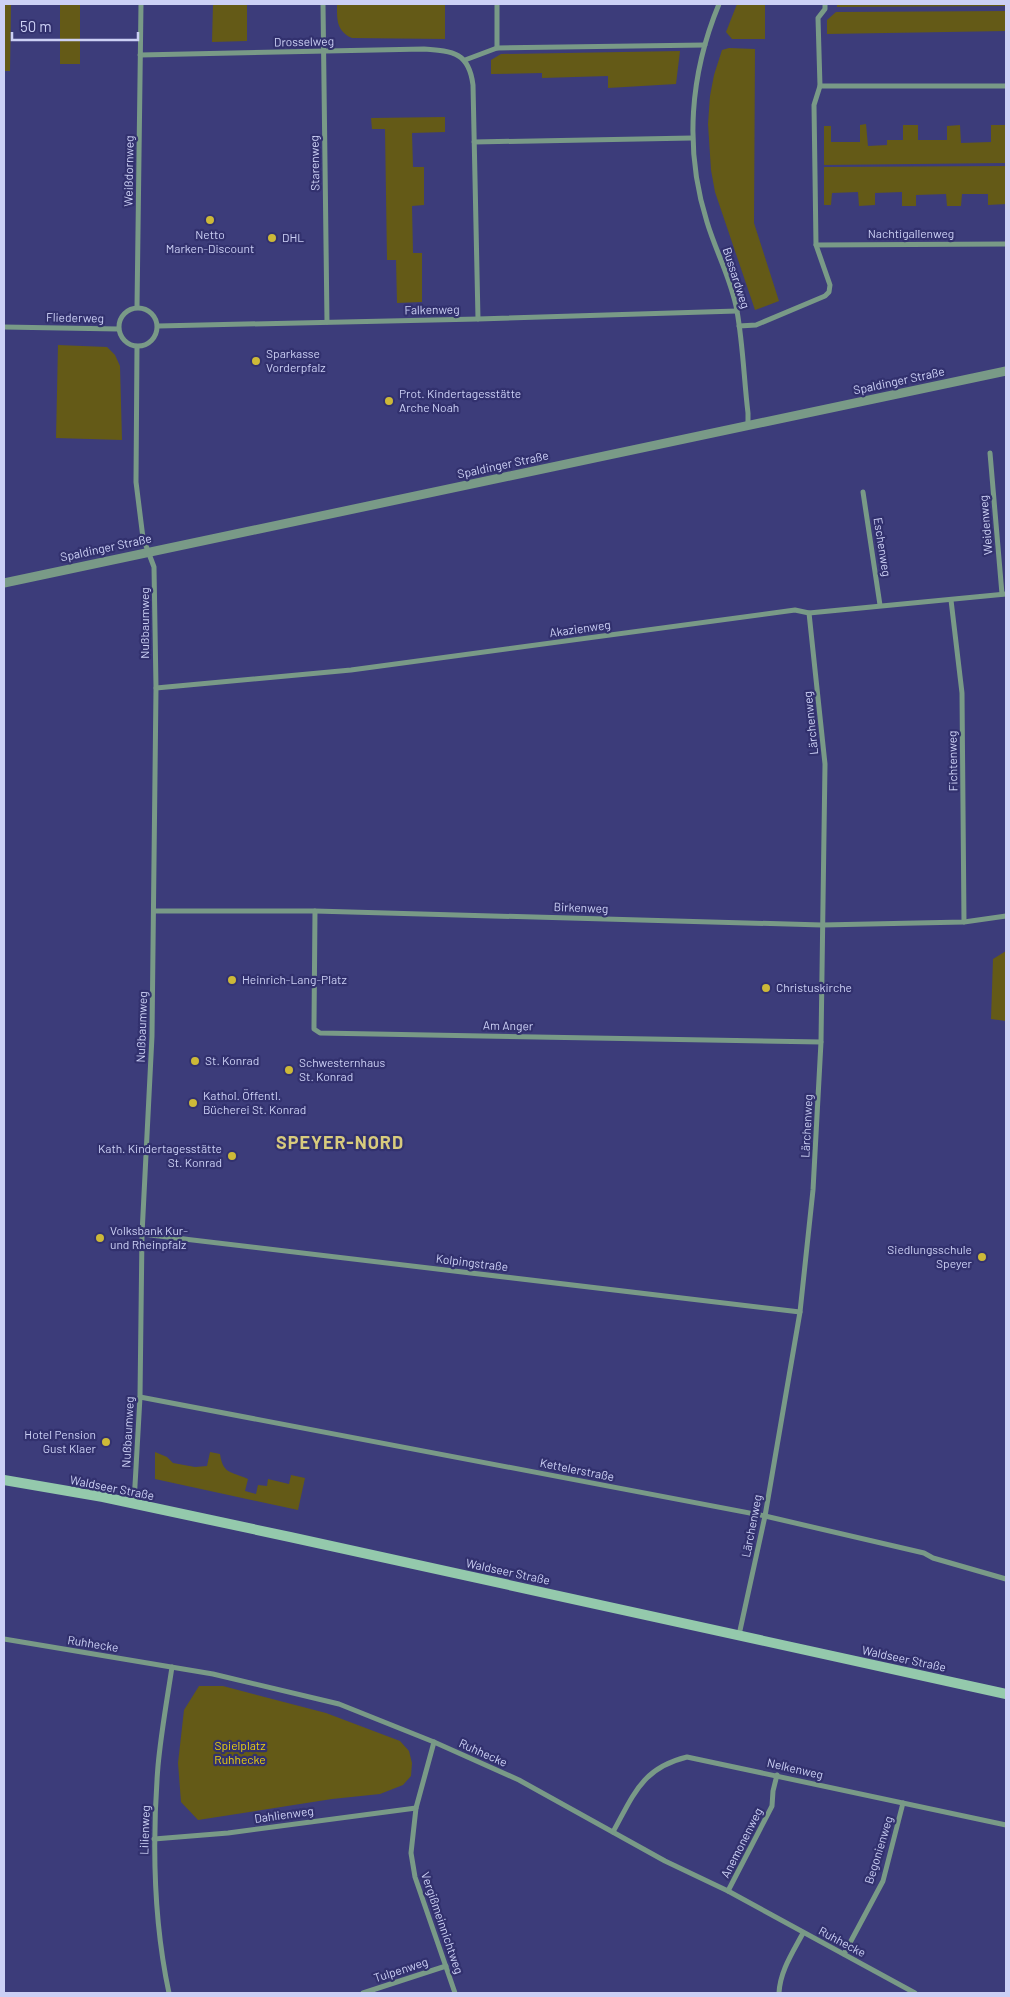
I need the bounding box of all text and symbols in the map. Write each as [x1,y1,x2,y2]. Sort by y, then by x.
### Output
scale bar [12,10,139,42]
text: 50 m [20,17,52,35]
street label: Drosselweg [274,33,334,49]
street label: Weißdornweg [120,135,136,207]
street label: Starenweg [307,135,321,191]
marker: Netto Marken-Discount [204,214,216,226]
street label: Nachtigallenweg [868,226,954,240]
place label: Netto Marken-Discount [166,227,254,255]
place label: DHL [282,230,304,244]
marker: DHL [266,232,278,244]
street label: Bussardweg [720,245,753,310]
street label: Falkenweg [404,302,460,316]
street label: Fliederweg [46,309,104,325]
place label: Sparkasse Vorderpfalz [266,346,326,374]
marker: Sparkasse Vorderpfalz [250,355,262,367]
street label: Spaldinger Straße [852,363,946,397]
place label: Prot. Kindertagesstätte Arche Noah [399,386,521,414]
marker: Prot. Kindertagesstätte Arche Noah [383,395,395,407]
street label: Spaldinger Straße [456,447,550,481]
street label: Weidenweg [975,495,995,556]
street label: Eschenweg [871,516,895,577]
street label: Spaldinger Straße [59,530,153,564]
street label: Nußbaumweg [137,587,151,659]
street label: Akazienweg [548,617,611,639]
street label: Lärchenweg [800,691,820,756]
street label: Fichtenweg [944,731,960,792]
street label: Birkenweg [553,899,609,915]
place label: Heinrich-Lang-Platz [242,972,347,986]
marker: Heinrich-Lang-Platz [226,974,238,986]
place label: Christuskirche [776,980,852,994]
marker: Christuskirche [760,982,772,994]
street label: Nußbaumweg [133,991,149,1063]
street label: Am Anger [483,1018,534,1032]
place label: St. Konrad [205,1053,259,1067]
marker: St. Konrad [189,1055,201,1067]
place label: Schwesternhaus St. Konrad [299,1055,386,1083]
marker: Schwesternhaus St. Konrad [283,1064,295,1076]
place label: Kathol. Öffentl. Bücherei St. Konrad [203,1088,306,1116]
street label: Lärchenweg [797,1094,815,1158]
marker: Kathol. Öffentl. Bücherei St. Konrad [187,1097,199,1109]
district label: SPEYER-NORD [276,1131,404,1153]
place label: Kath. Kindertagesstätte St. Konrad [98,1141,222,1169]
marker: Kath. Kindertagesstätte St. Konrad [226,1150,238,1162]
place label: Volksbank Kur- und Rheinpfalz [110,1223,188,1251]
marker: Volksbank Kur- und Rheinpfalz [94,1232,106,1244]
place label: Siedlungsschule Speyer [887,1242,973,1270]
street label: Kolpingstraße [435,1251,509,1273]
marker: Siedlungsschule Speyer [976,1251,988,1263]
street label: Nußbaumweg [118,1396,136,1468]
place label: Hotel Pension Gust Klaer [24,1427,97,1455]
marker: Hotel Pension Gust Klaer [100,1436,112,1448]
street label: Kettelerstraße [539,1455,616,1483]
street label: Waldseer Straße [69,1472,156,1502]
street label: Lärchenweg [738,1493,764,1559]
street label: Waldseer Straße [465,1555,552,1587]
street label: Ruhhecke [67,1632,120,1654]
street label: Waldseer Straße [861,1642,948,1674]
street label: Ruhhecke [457,1735,510,1769]
park label: Spielplatz Ruhhecke [214,1738,266,1766]
street label: Nelkenweg [766,1755,825,1781]
street label: Dahlienweg [253,1803,314,1825]
street label: Lilienweg [136,1805,152,1855]
street label: Anemonenweg [717,1805,765,1880]
street label: Begonienweg [861,1814,895,1885]
street label: Vergißmeinnichtweg [419,1870,467,1975]
street label: Ruhhecke [816,1923,868,1959]
street label: Tulpenweg [372,1954,430,1984]

